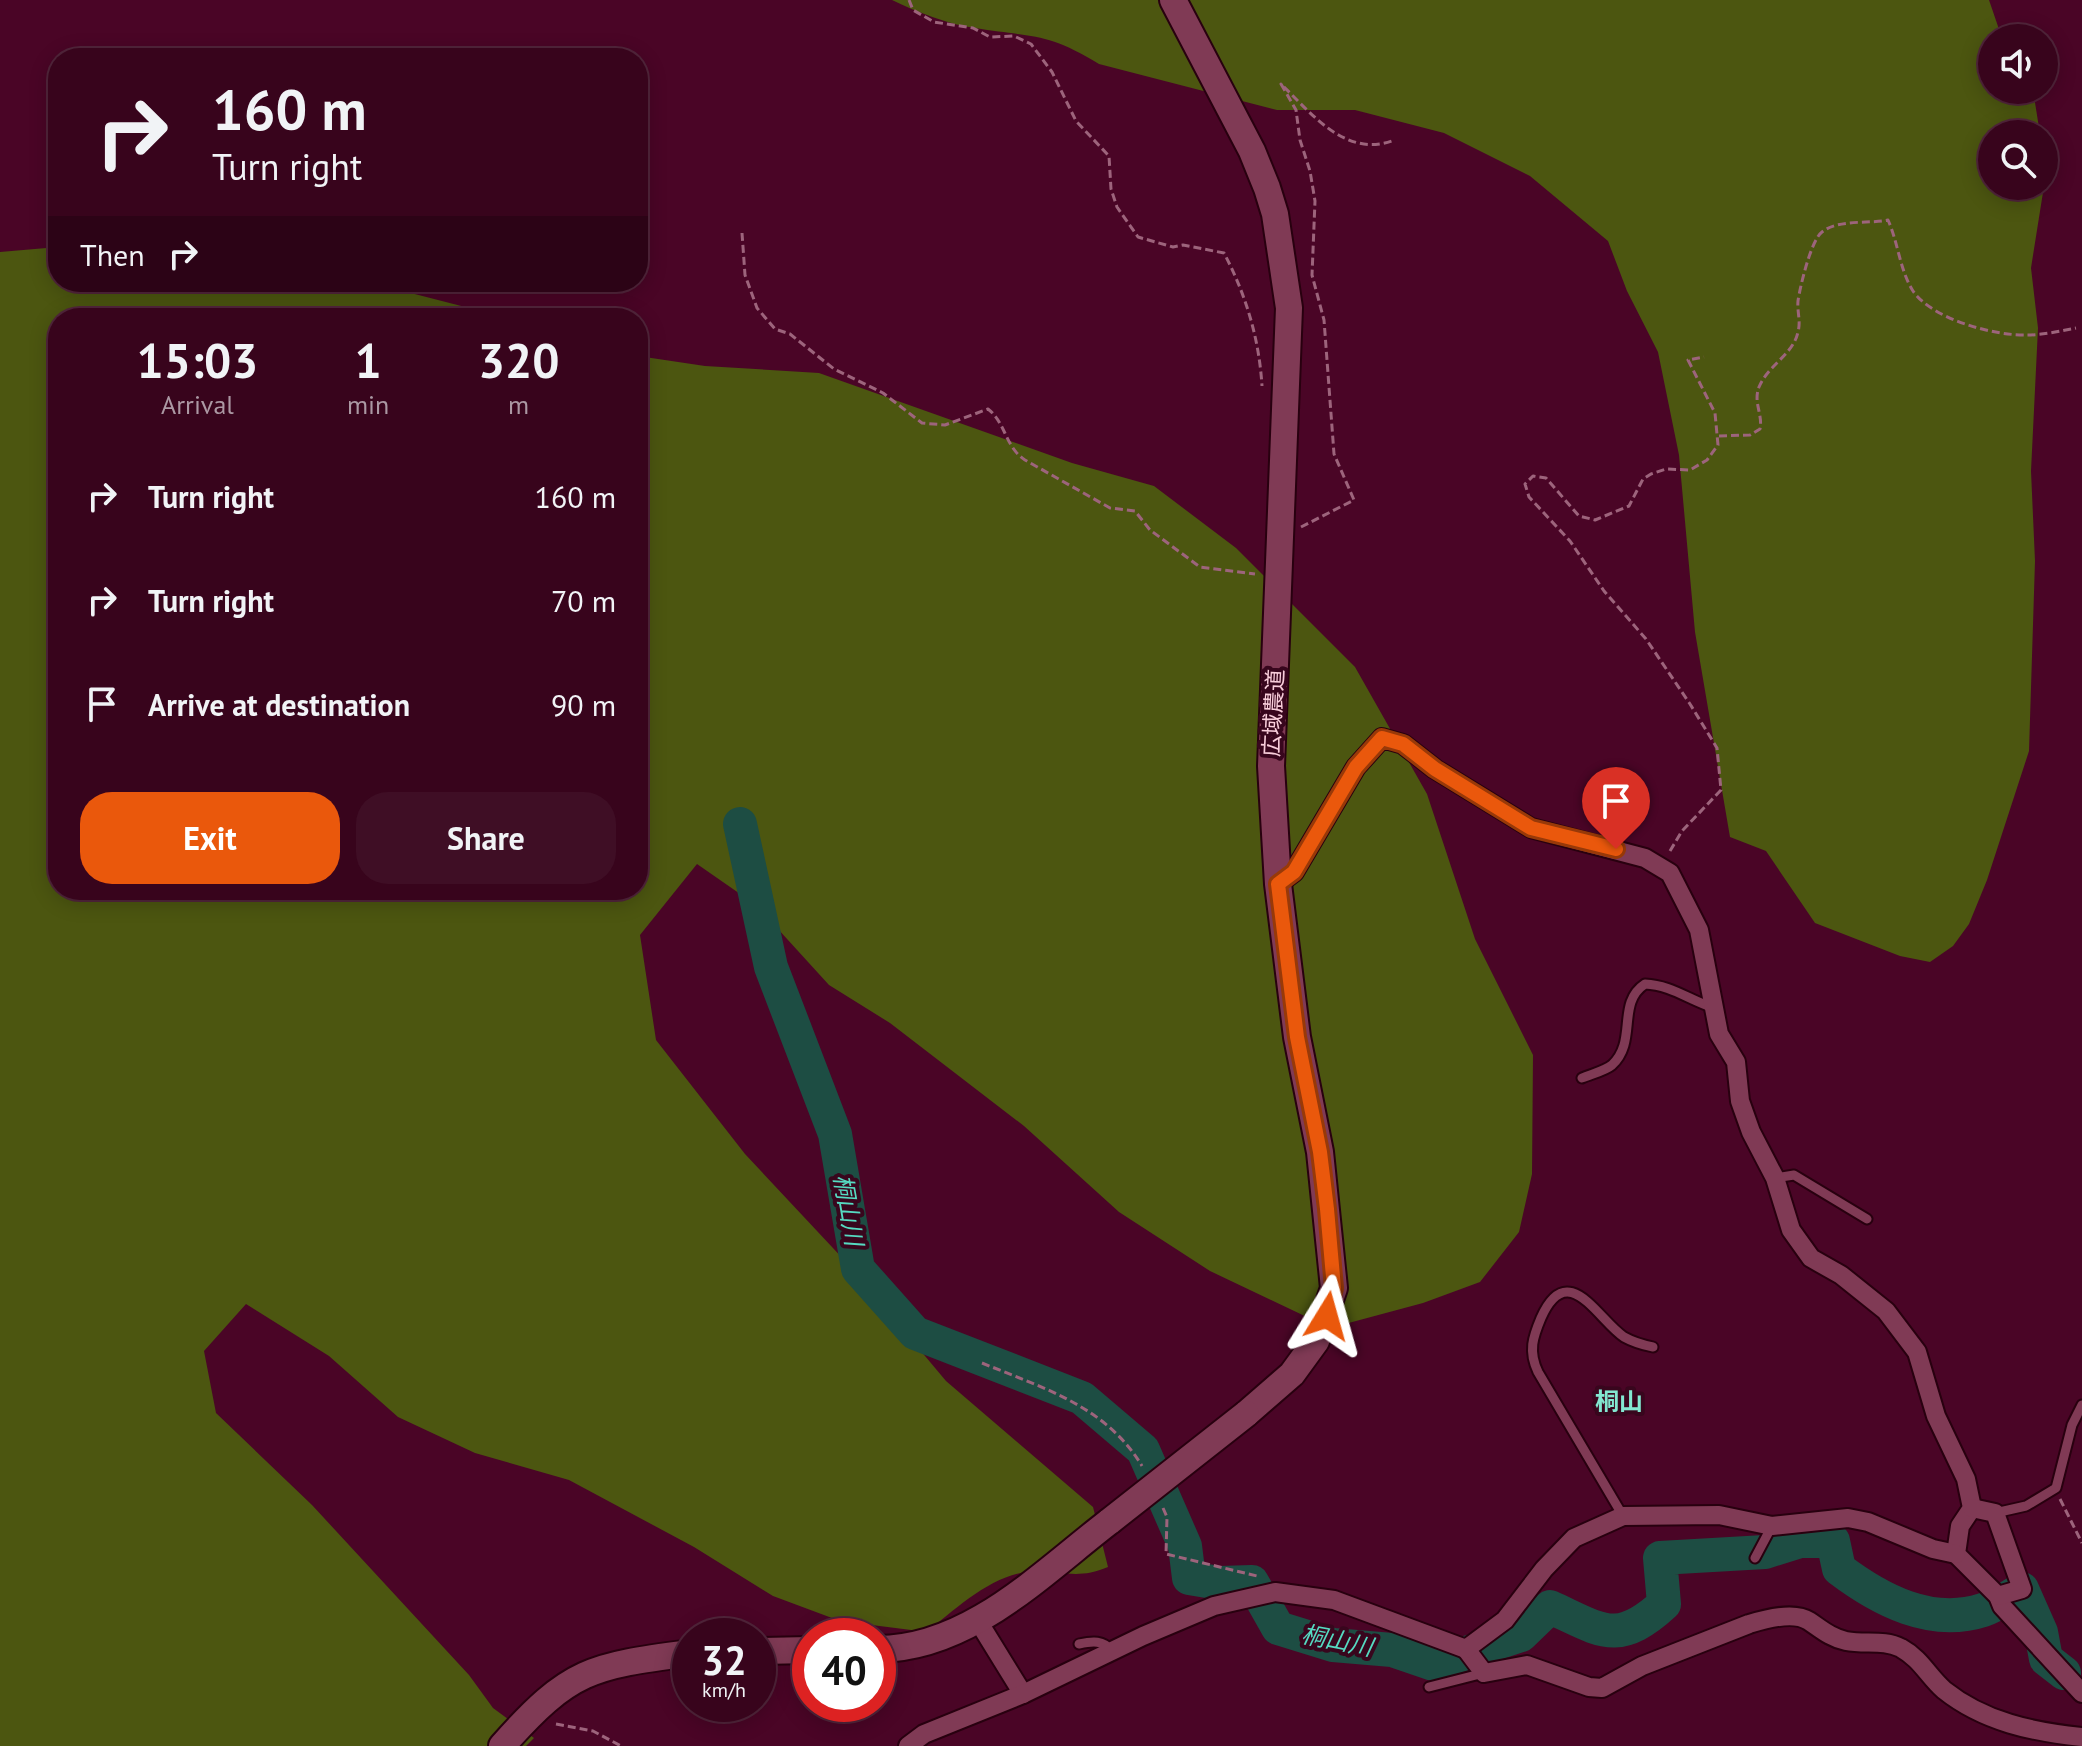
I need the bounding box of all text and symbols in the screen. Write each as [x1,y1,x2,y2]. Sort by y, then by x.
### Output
map controls [1978,24,2058,200]
button: sound [1978,24,2058,104]
text: 160 m [212,73,367,145]
icon: right [80,80,184,184]
button: search [1978,120,2058,200]
text: Turn right [212,143,362,190]
icon: right [161,232,205,276]
text: Then [80,235,145,274]
text: 15:03 [137,329,258,391]
text: 1 [354,329,382,391]
text: 320 [478,329,559,391]
text: Arrival [161,388,234,421]
text: min [347,388,389,421]
text: m [508,388,529,421]
icon: right [80,474,124,518]
text: Turn right [148,477,274,516]
text: 160 m [535,477,616,516]
icon: right [80,578,124,622]
text: Turn right [148,581,274,620]
text: 70 m [551,581,616,620]
street label: 広域農道 [1257,668,1289,758]
icon: arrive [80,682,124,726]
text: Arrive at destination [148,685,410,724]
text: 90 m [551,685,616,724]
pin [1582,767,1650,849]
icon: arrive [1594,779,1638,823]
button: Exit [80,792,340,884]
button: Share [356,792,616,884]
water label: 桐山川 [827,1172,871,1251]
position arrow [1285,1274,1369,1358]
district label: 桐山 [1595,1386,1643,1417]
speed limit sign: 40 [792,1618,896,1722]
water label: 桐山川 [1299,1618,1378,1663]
text: 32 [701,1634,747,1686]
text: km/h [702,1677,746,1703]

